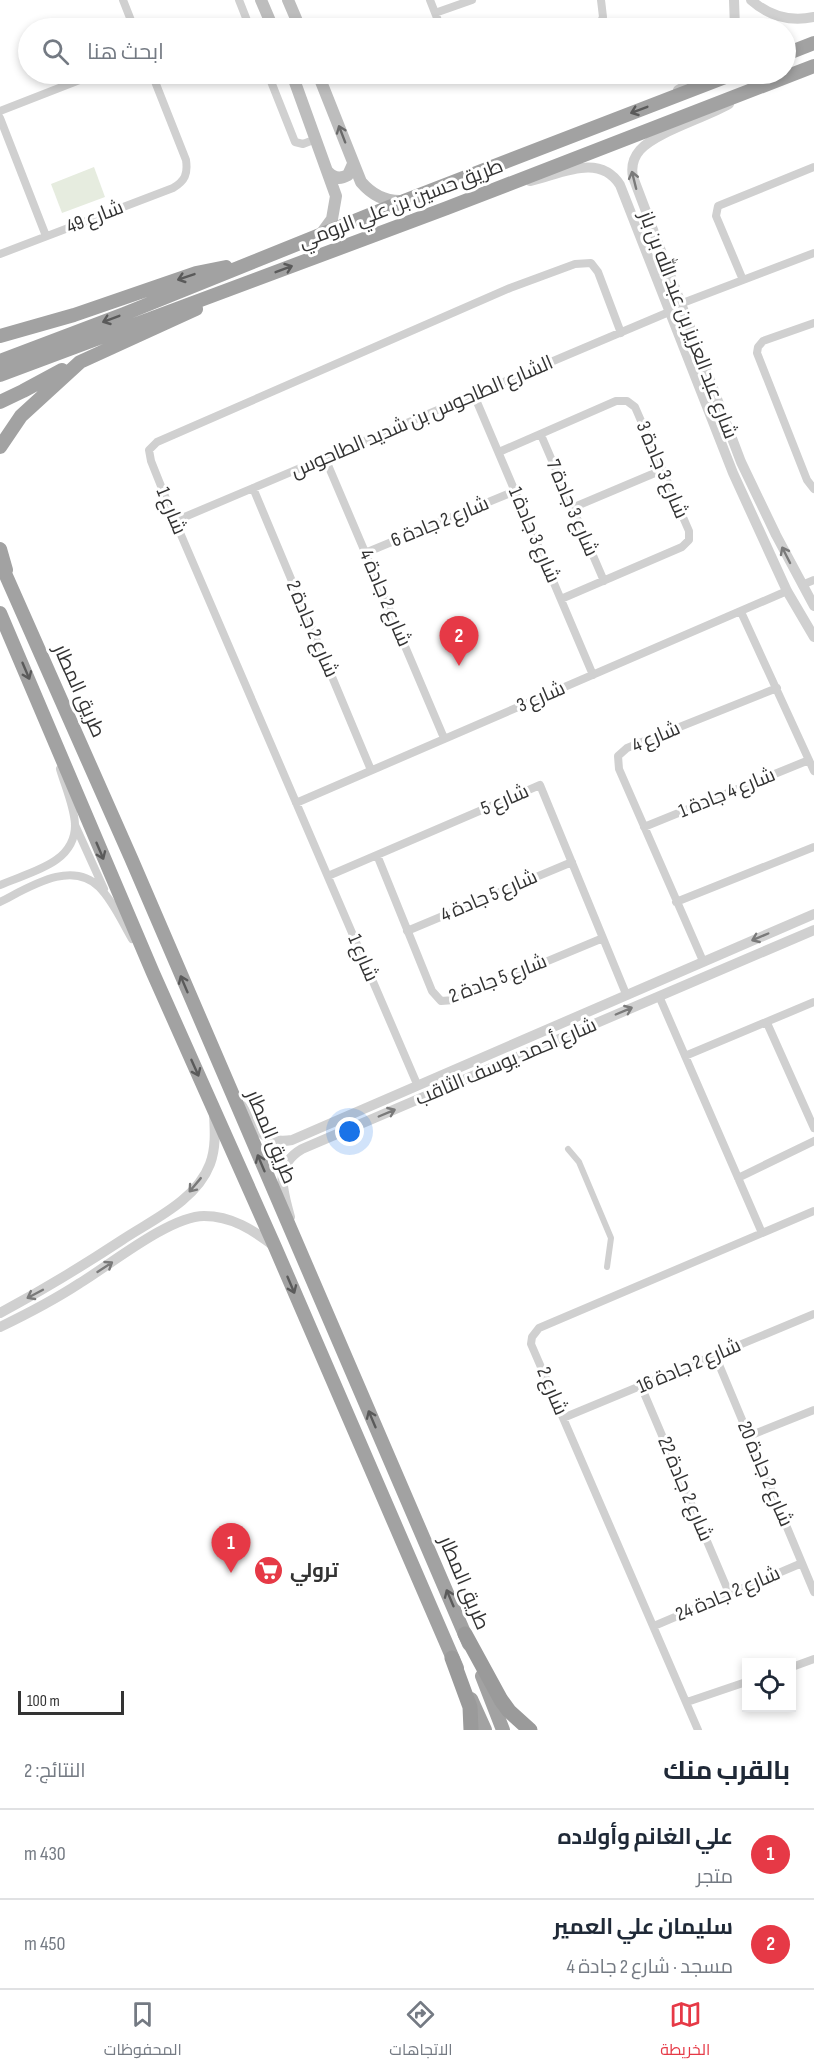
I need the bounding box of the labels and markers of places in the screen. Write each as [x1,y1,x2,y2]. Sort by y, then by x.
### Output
pin: 2 [440,616,478,666]
pin: 1 [212,1524,250,1573]
supermarket icon: ترولي [253,1555,285,1587]
place label: ترولي [290,1559,339,1586]

